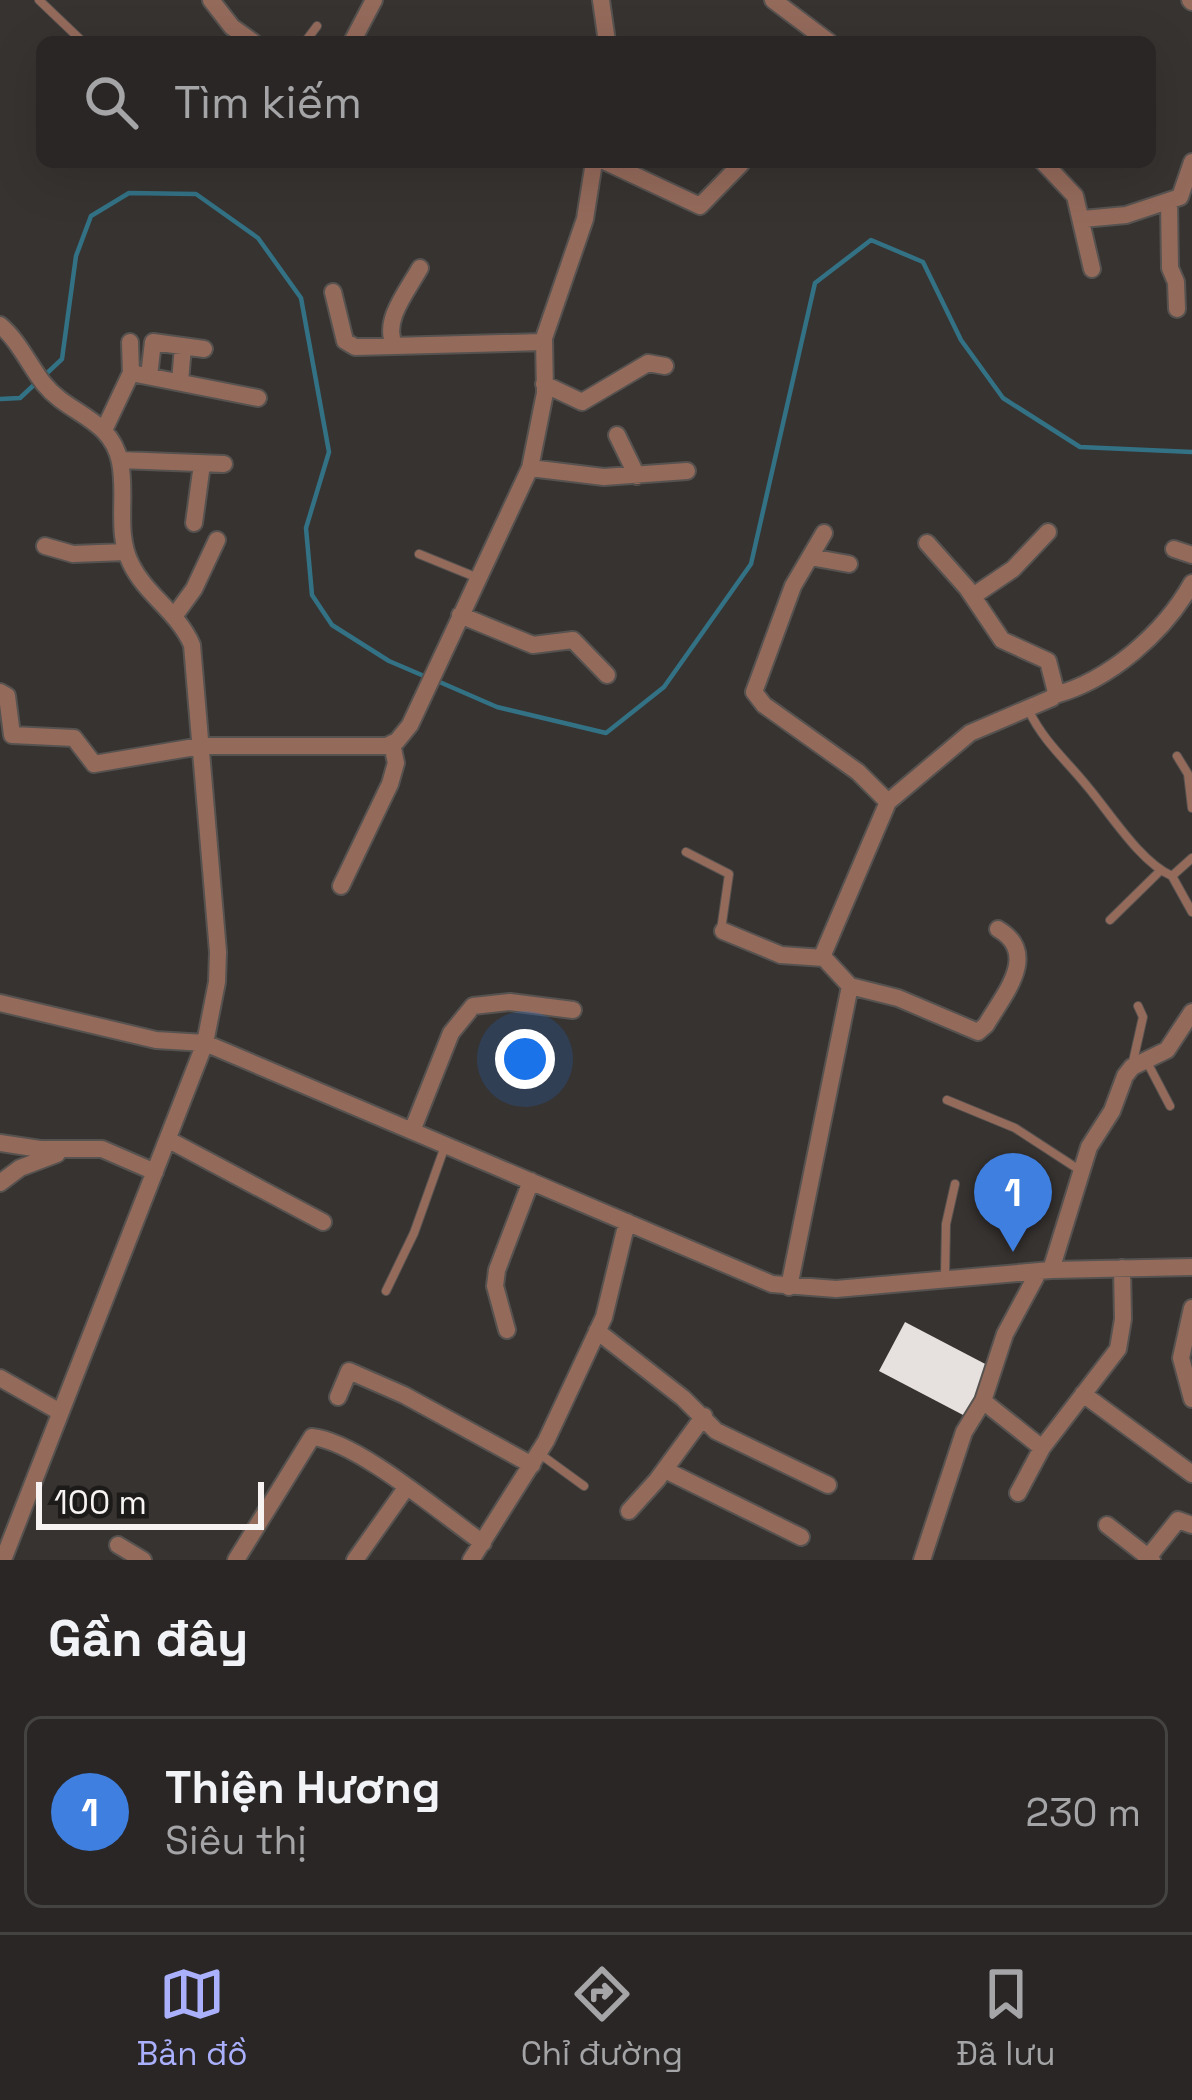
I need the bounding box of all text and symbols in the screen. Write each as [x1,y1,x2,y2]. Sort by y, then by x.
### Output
search box [36,36,1156,168]
icon: search [78,69,144,135]
text: Tìm kiếm [174,74,362,131]
your location [495,1029,555,1089]
pin: 1 [974,1153,1052,1252]
scale bar [36,1476,264,1529]
text: 100 m [54,1482,147,1524]
text: Gần đây [48,1606,248,1671]
text: Thiện Hương [165,1759,440,1816]
text: 1 [81,1788,99,1837]
text: 230 m [1026,1788,1141,1837]
text: Siêu thị [165,1816,307,1865]
tab: Bản đồ [136,1961,248,2075]
tab: Chỉ đường [521,1961,683,2075]
tab: Đã lưu [956,1961,1055,2075]

